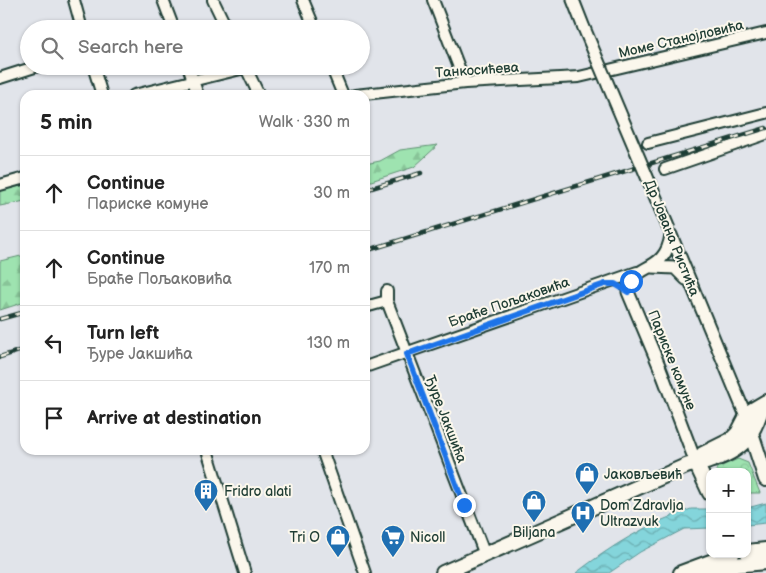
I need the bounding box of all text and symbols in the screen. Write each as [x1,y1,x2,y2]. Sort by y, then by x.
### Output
street label: Моме Станојловића [617,16,746,62]
search box [20,20,370,75]
icon: search [38,34,66,62]
text: Search here [78,36,183,59]
street label: Танкосићева [435,59,520,81]
text: 5 min [40,110,93,135]
text: Walk · 330 m [259,113,350,132]
text: Continue [87,172,165,195]
street label: Др Јована Ристића [641,177,703,299]
icon: ahead [40,179,68,207]
text: 30 m [313,184,350,203]
text: Париске комуне [87,195,208,214]
text: Continue [87,247,165,270]
icon: ahead [40,254,68,282]
text: 170 m [309,259,350,278]
text: Браће Пољаковића [87,270,232,289]
route start [620,270,643,293]
street label: Браће Пољаковића [446,273,572,331]
street label: Париске комуне [644,308,700,413]
text: Turn left [87,322,159,345]
icon: left [40,329,68,357]
text: 130 m [307,334,350,353]
text: Ђуре Јакшића [87,345,193,364]
street label: Ђуре Јакшића [421,373,471,466]
icon: arrive [40,404,68,432]
text: Arrive at destination [87,407,262,430]
shop icon: Јаковљевић [574,461,600,495]
place label: Јаковљевић [604,466,682,483]
map controls [706,468,751,558]
button: + [706,468,751,513]
building icon: Fridro alati [193,478,219,512]
place label: Fridro alati [224,483,292,500]
shop icon: Biljana [521,489,547,523]
route end [453,494,476,517]
place label: Dom Zdravlja Ultrazvuk [600,497,684,530]
hospital icon: Dom Zdravlja Ultrazvuk [570,500,596,534]
button: − [706,513,751,558]
shop icon: Tri O [325,524,351,558]
supermarket icon: Nicoll [380,524,406,558]
place label: Biljana [512,524,556,541]
place label: Tri O [290,529,320,546]
place label: Nicoll [410,529,445,546]

